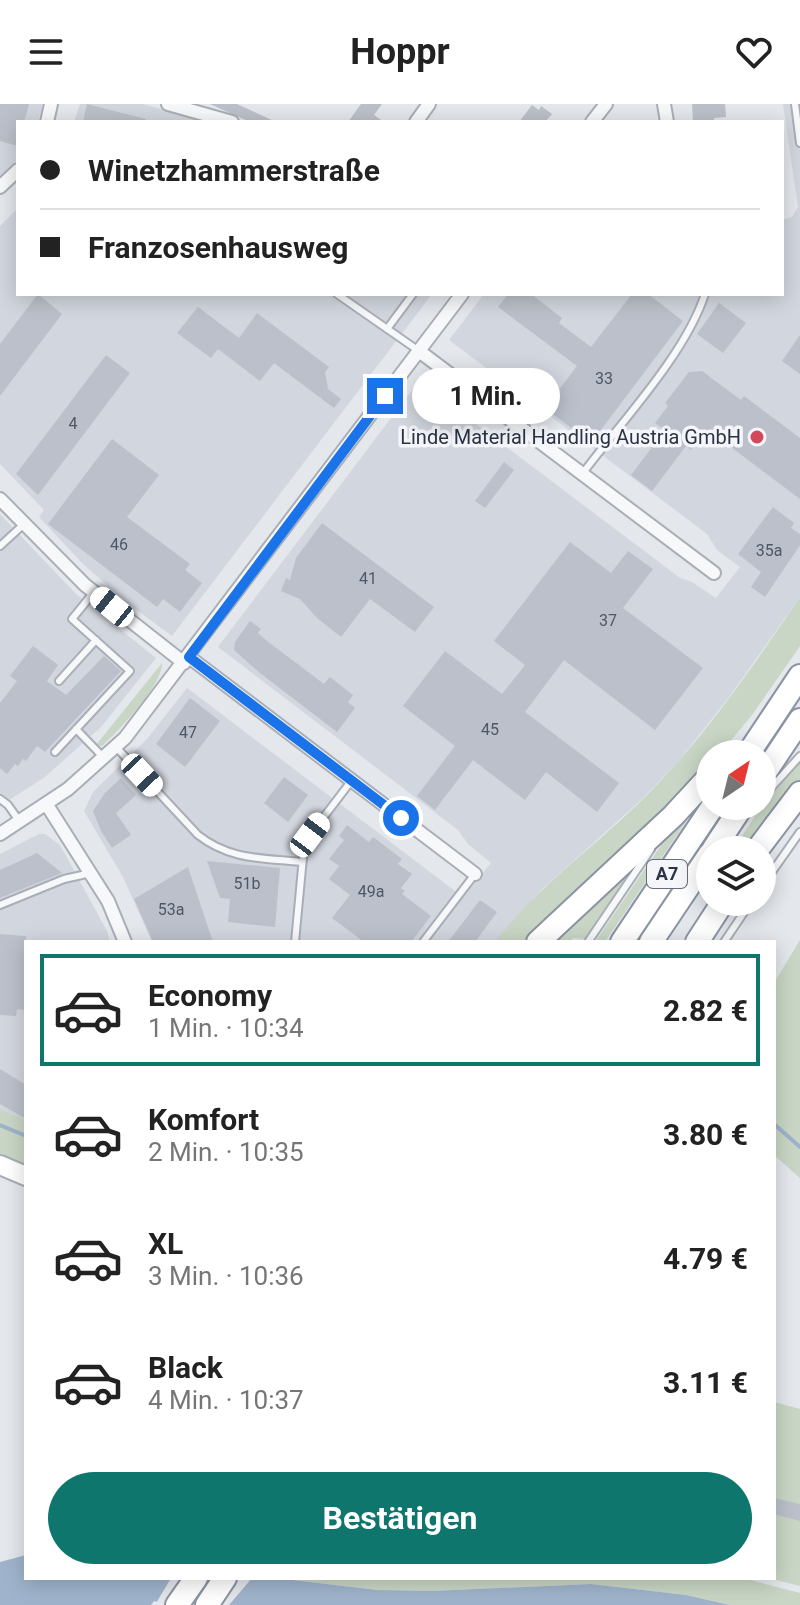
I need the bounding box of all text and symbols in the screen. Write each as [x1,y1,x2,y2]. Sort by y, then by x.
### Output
icon: menu [24,30,68,74]
icon: heart [732,30,776,74]
text: Hoppr [350,31,450,73]
text: Winetzhammerstraße [88,153,380,188]
text: Franzosenhausweg [88,230,348,265]
callout: 1 Min. [413,368,561,424]
house number: 33 [595,369,613,388]
route end [367,378,403,414]
text: 1 Min. [449,381,523,411]
house number: 4 [69,414,78,433]
place label: Linde Material Handling Austria GmbH [400,425,741,449]
marker: Linde Material Handling Austria GmbH [748,428,766,446]
house number: 46 [110,535,128,554]
house number: 35a [756,541,782,560]
house number: 41 [359,569,377,588]
car [86,583,138,631]
house number: 37 [599,611,617,630]
house number: 45 [481,720,499,739]
house number: 47 [179,723,197,742]
north arrow [696,740,776,820]
map controls [696,740,776,916]
car [117,749,167,801]
route start [383,800,419,836]
car [286,809,334,861]
button: layers [696,836,776,916]
road number: A7 [647,860,687,888]
house number: 51b [234,874,261,893]
house number: 49a [358,882,384,901]
house number: 53a [158,900,184,919]
icon: car [52,974,124,1046]
text: Economy [148,978,272,1013]
text: 2.82 € [663,993,748,1028]
text: 1 Min. · 10:34 [148,1013,304,1043]
icon: car [52,1098,124,1170]
text: Komfort [148,1102,259,1137]
text: 3.80 € [663,1117,748,1152]
text: 2 Min. · 10:35 [148,1137,304,1167]
icon: car [52,1222,124,1294]
text: XL [148,1226,183,1261]
text: 4.79 € [663,1241,748,1276]
text: 3 Min. · 10:36 [148,1261,304,1291]
icon: car [52,1346,124,1418]
text: Black [148,1350,223,1385]
text: 3.11 € [663,1365,748,1400]
text: 4 Min. · 10:37 [148,1385,304,1415]
button: Bestätigen [48,1472,752,1564]

